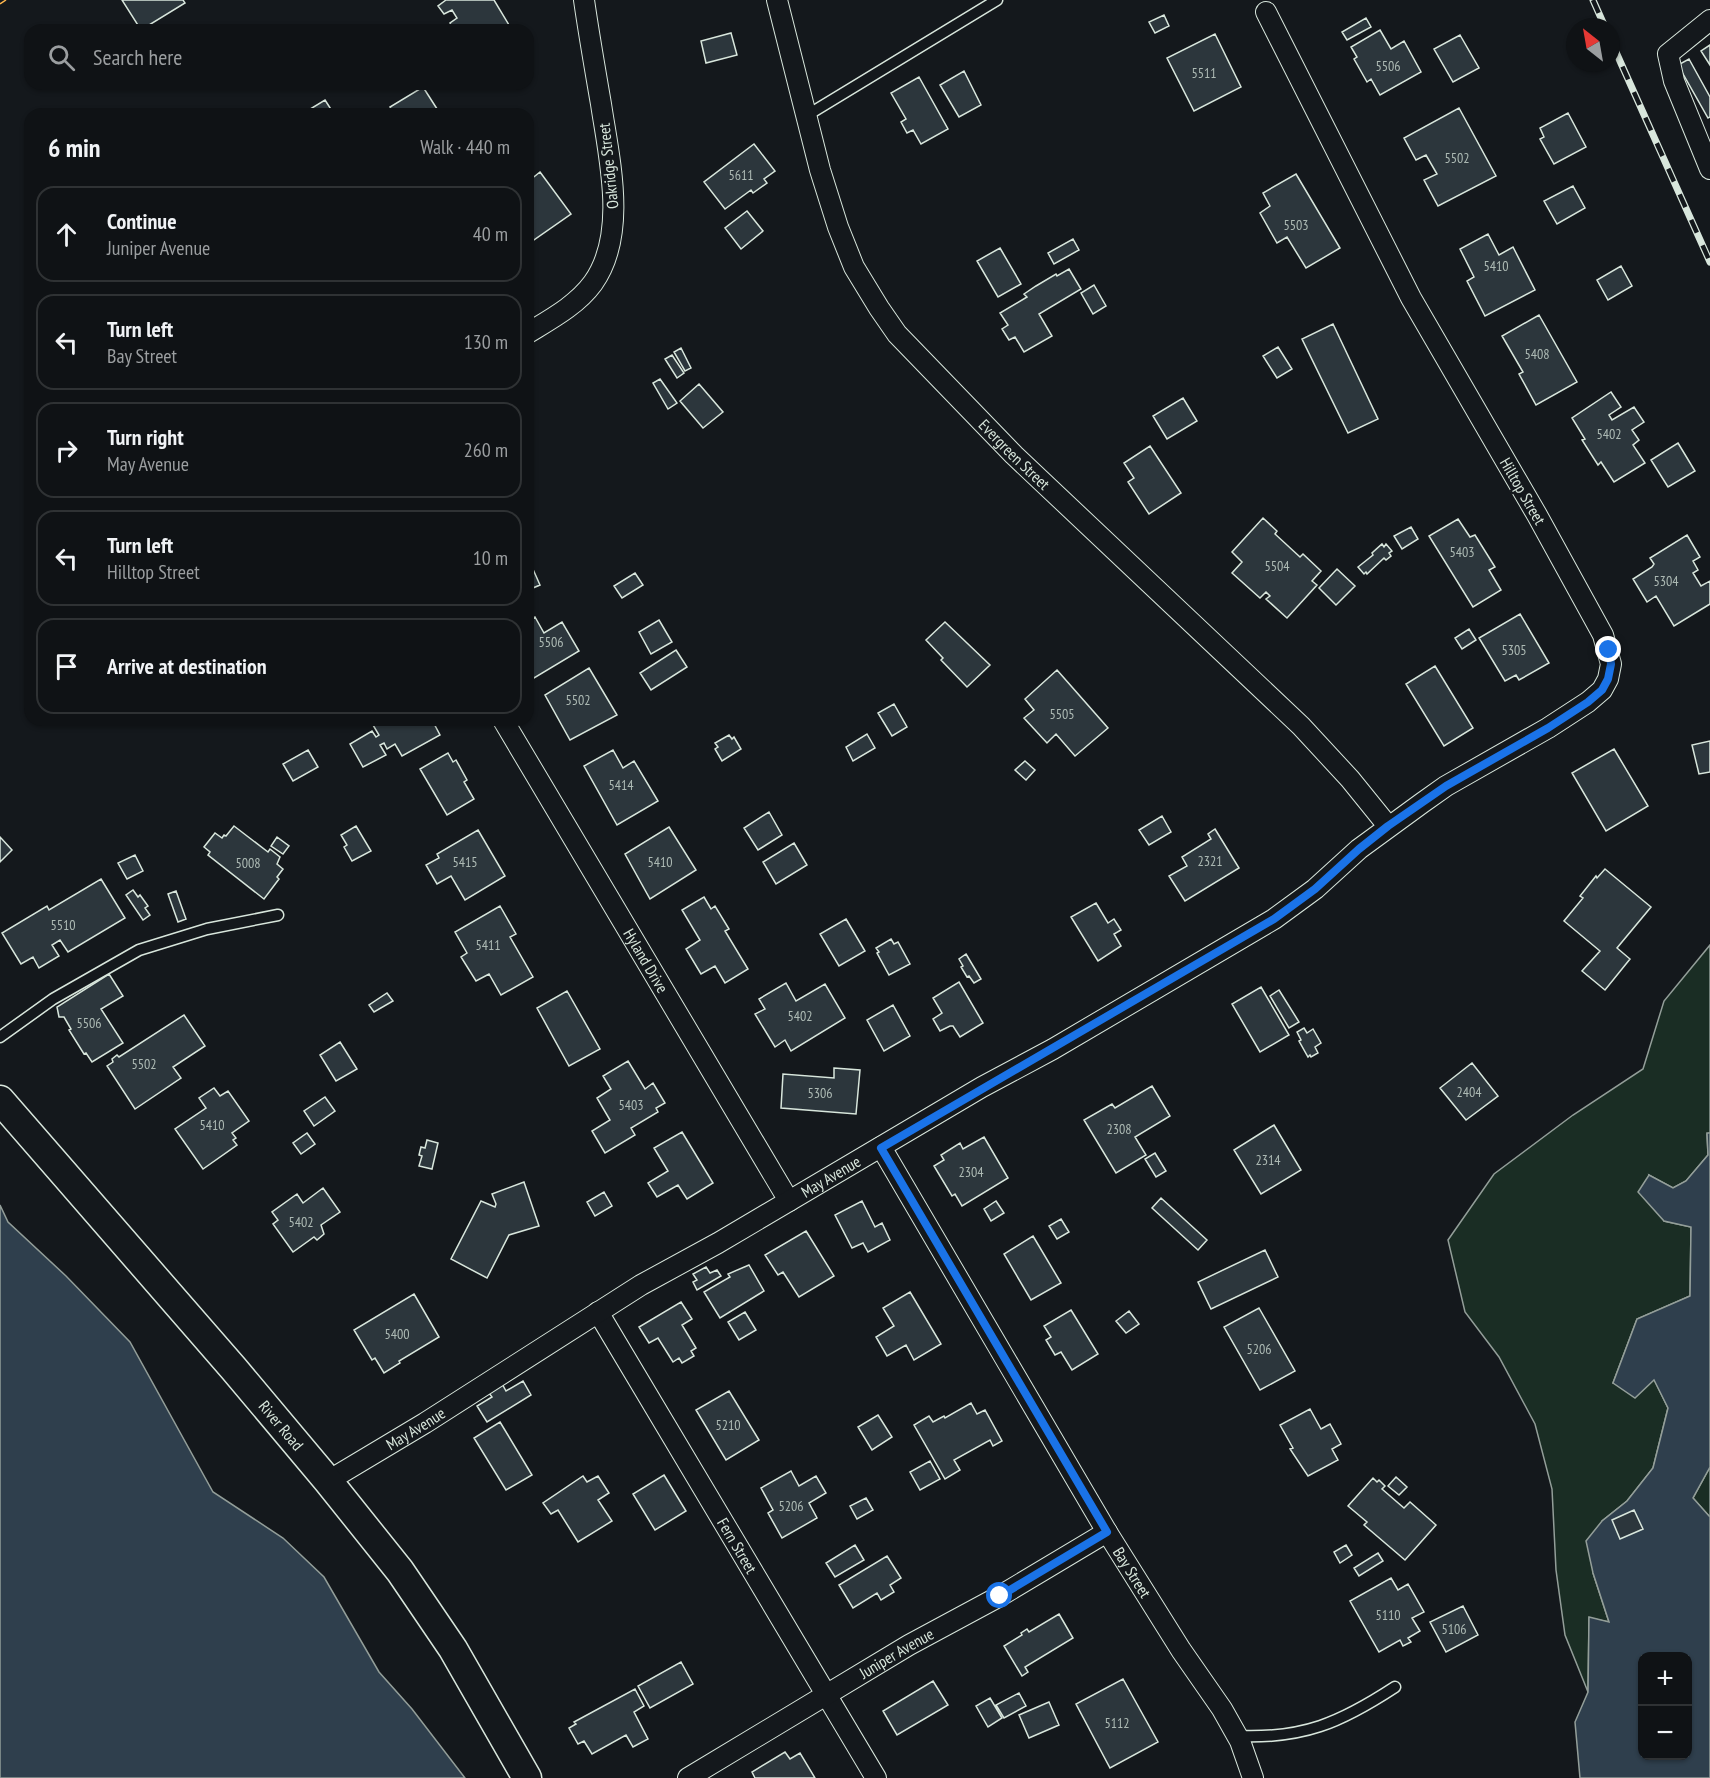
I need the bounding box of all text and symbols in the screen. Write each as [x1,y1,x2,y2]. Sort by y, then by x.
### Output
north arrow [1566,18,1620,72]
search box [24,24,534,90]
icon: search [45,41,78,74]
text: Search here [93,43,182,71]
house number: 5506 [1375,57,1401,75]
house number: 5511 [1191,64,1217,82]
street label: Oakridge Street [593,121,622,210]
text: 6 min [48,131,101,164]
text: Walk · 440 m [420,134,510,160]
house number: 5502 [1444,149,1470,167]
house number: 5611 [728,166,754,184]
text: Continue [107,207,177,235]
house number: 5503 [1283,216,1309,234]
icon: ahead [50,218,83,251]
text: 40 m [473,221,508,247]
text: Juniper Avenue [107,235,210,261]
house number: 5410 [1483,257,1509,275]
text: Turn left [107,315,173,343]
icon: left [50,326,83,359]
text: 130 m [464,329,508,355]
text: Bay Street [107,343,177,369]
house number: 5408 [1524,345,1550,363]
street label: Evergreen Street [975,415,1055,494]
text: Turn right [107,423,184,451]
house number: 5402 [1596,425,1622,443]
icon: right [50,434,83,467]
text: 260 m [464,437,508,463]
text: May Avenue [107,451,189,477]
street label: Hilltop Street [1496,454,1550,529]
text: Turn left [107,531,173,559]
icon: left [50,542,83,575]
house number: 5403 [1449,543,1475,561]
text: 10 m [473,545,508,571]
house number: 5504 [1264,557,1290,575]
text: Hilltop Street [107,559,200,585]
house number: 5304 [1653,572,1679,590]
house number: 5506 [538,633,564,651]
route end [1595,636,1621,662]
house number: 5305 [1501,641,1527,659]
icon: arrive [50,650,83,683]
text: Arrive at destination [107,652,267,680]
house number: 5502 [565,691,591,709]
house number: 5505 [1049,705,1075,723]
house number: 5414 [608,776,634,794]
house number: 2321 [1197,852,1223,870]
house number: 5415 [452,853,478,871]
house number: 5410 [647,853,673,871]
house number: 5008 [235,854,261,872]
house number: 5510 [50,916,76,934]
street label: Hyland Drive [619,925,673,996]
house number: 5411 [475,936,501,954]
house number: 5402 [787,1007,813,1025]
house number: 5506 [76,1014,102,1032]
house number: 5502 [131,1055,157,1073]
house number: 2404 [1456,1083,1482,1101]
house number: 5306 [807,1084,833,1102]
house number: 5403 [618,1096,644,1114]
house number: 5410 [199,1116,225,1134]
house number: 2308 [1106,1120,1132,1138]
street label: May Avenue [797,1151,864,1202]
house number: 2314 [1255,1151,1281,1169]
house number: 2304 [958,1163,984,1181]
house number: 5402 [288,1213,314,1231]
house number: 5400 [384,1325,410,1343]
house number: 5206 [1246,1340,1272,1358]
street label: River Road [255,1396,308,1454]
street label: May Avenue [382,1403,449,1454]
house number: 5210 [715,1416,741,1434]
house number: 5206 [778,1497,804,1515]
street label: Fern Street [713,1514,762,1578]
street label: Bay Street [1109,1543,1156,1602]
route start [986,1582,1012,1608]
house number: 5110 [1375,1606,1401,1624]
house number: 5106 [1441,1620,1467,1638]
street label: Juniper Avenue [855,1624,937,1683]
map controls [1638,1652,1692,1760]
button: + [1638,1652,1692,1706]
button: − [1638,1706,1692,1760]
house number: 5112 [1104,1714,1130,1732]

